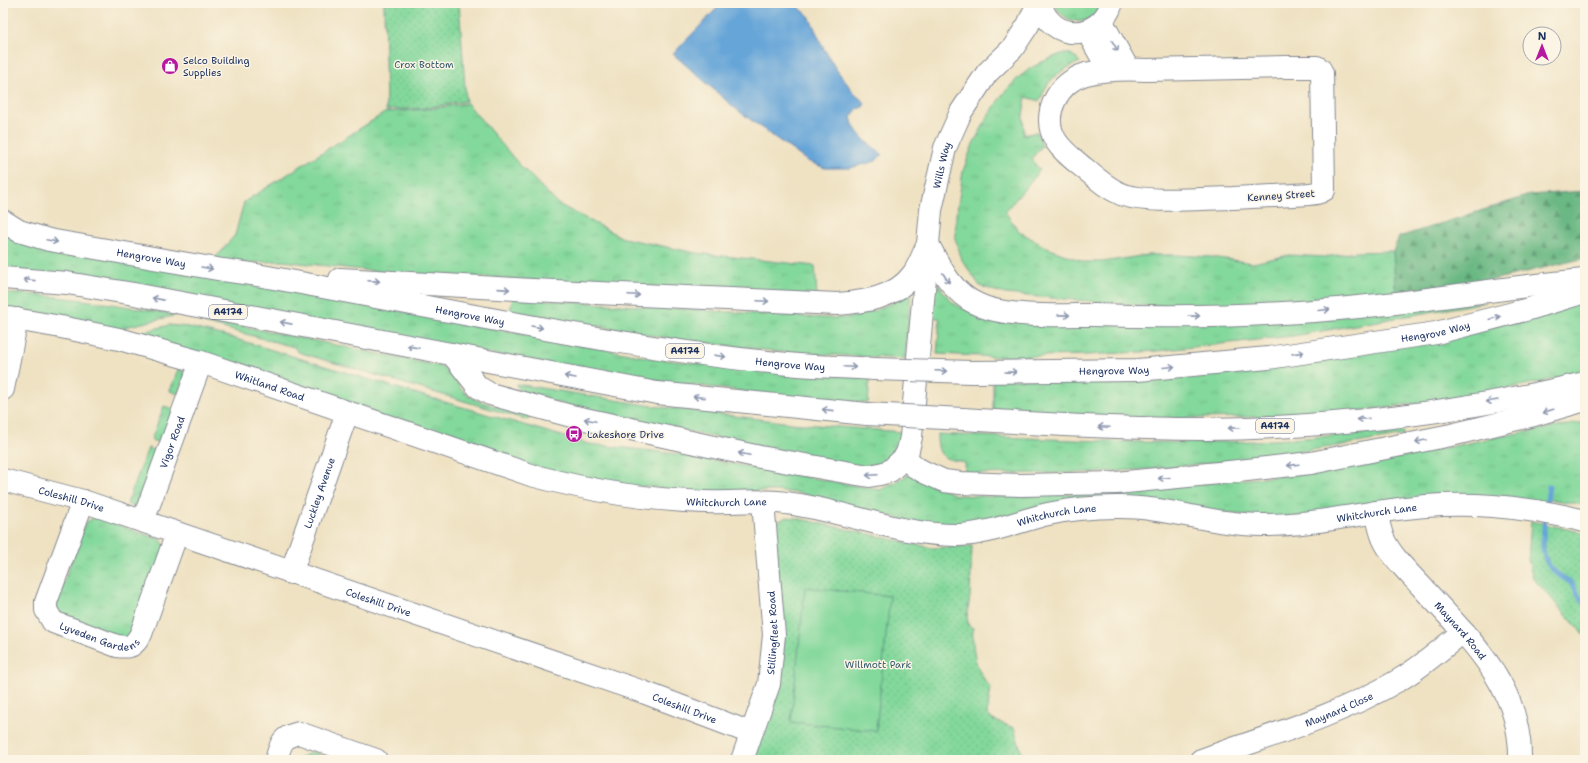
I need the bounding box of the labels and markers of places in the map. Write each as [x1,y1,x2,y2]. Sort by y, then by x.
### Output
place label: Selco Building Supplies [183,54,250,79]
shop icon: Selco Building Supplies [160,56,180,76]
bus stop icon: Lakeshore Drive [564,424,584,444]
place label: Lakeshore Drive [587,428,664,441]

